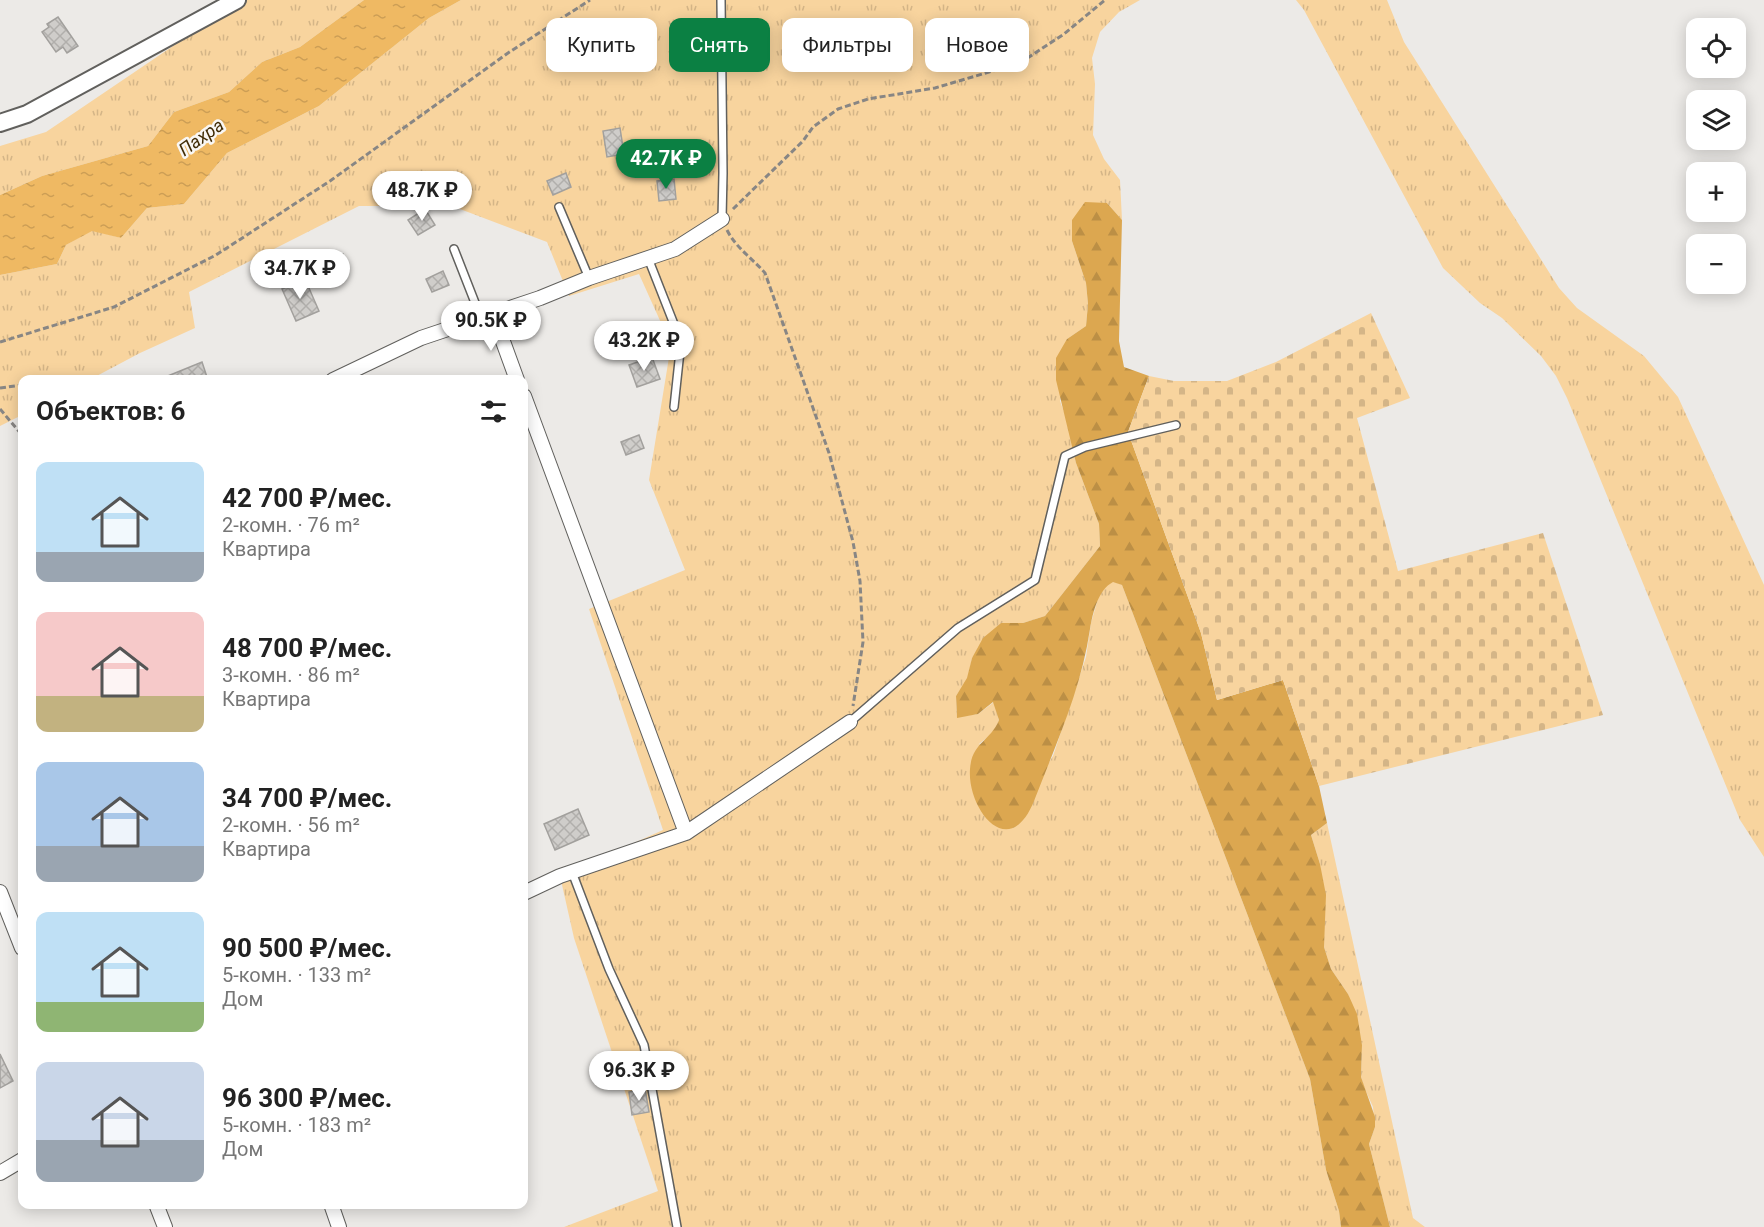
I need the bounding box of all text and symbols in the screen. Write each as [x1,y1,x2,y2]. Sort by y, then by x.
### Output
chip: Купить [546,18,657,72]
chip: Снять [669,18,770,72]
chip: Фильтры [782,18,913,72]
chip: Новое [925,18,1029,72]
map controls [1686,18,1746,294]
button: locate [1686,18,1746,78]
button: layers [1686,90,1746,150]
water label: Пахра [175,114,227,160]
pin: 42.7K ₽ [611,139,721,190]
text: 42.7K ₽ [630,146,702,170]
button: + [1686,162,1746,222]
pin: 48.7K ₽ [367,171,477,222]
text: 48.7K ₽ [386,178,458,202]
button: − [1686,234,1746,294]
pin: 34.7K ₽ [245,249,355,300]
text: 34.7K ₽ [264,256,336,280]
pin: 90.5K ₽ [436,301,546,352]
text: 90.5K ₽ [455,308,527,332]
pin: 43.2K ₽ [589,321,699,372]
text: 43.2K ₽ [608,328,680,352]
icon: filters [477,395,510,428]
text: Объектов: 6 [36,396,185,426]
text: 42 700 ₽/мес. [222,483,392,513]
icon: home [84,486,156,558]
text: 2-комн. · 76 m² [222,513,360,537]
text: Квартира [222,537,311,561]
text: 48 700 ₽/мес. [222,633,392,663]
icon: home [84,636,156,708]
text: 3-комн. · 86 m² [222,663,360,687]
text: Квартира [222,687,311,711]
text: 34 700 ₽/мес. [222,783,392,813]
icon: home [84,786,156,858]
text: 2-комн. · 56 m² [222,813,360,837]
text: Квартира [222,837,311,861]
text: 90 500 ₽/мес. [222,933,392,963]
icon: home [84,936,156,1008]
text: 5-комн. · 133 m² [222,963,371,987]
text: Дом [222,987,263,1011]
pin: 96.3K ₽ [584,1051,694,1102]
text: 96.3K ₽ [603,1058,675,1082]
text: 96 300 ₽/мес. [222,1083,392,1113]
icon: home [84,1086,156,1158]
text: 5-комн. · 183 m² [222,1113,371,1137]
text: Дом [222,1137,263,1161]

